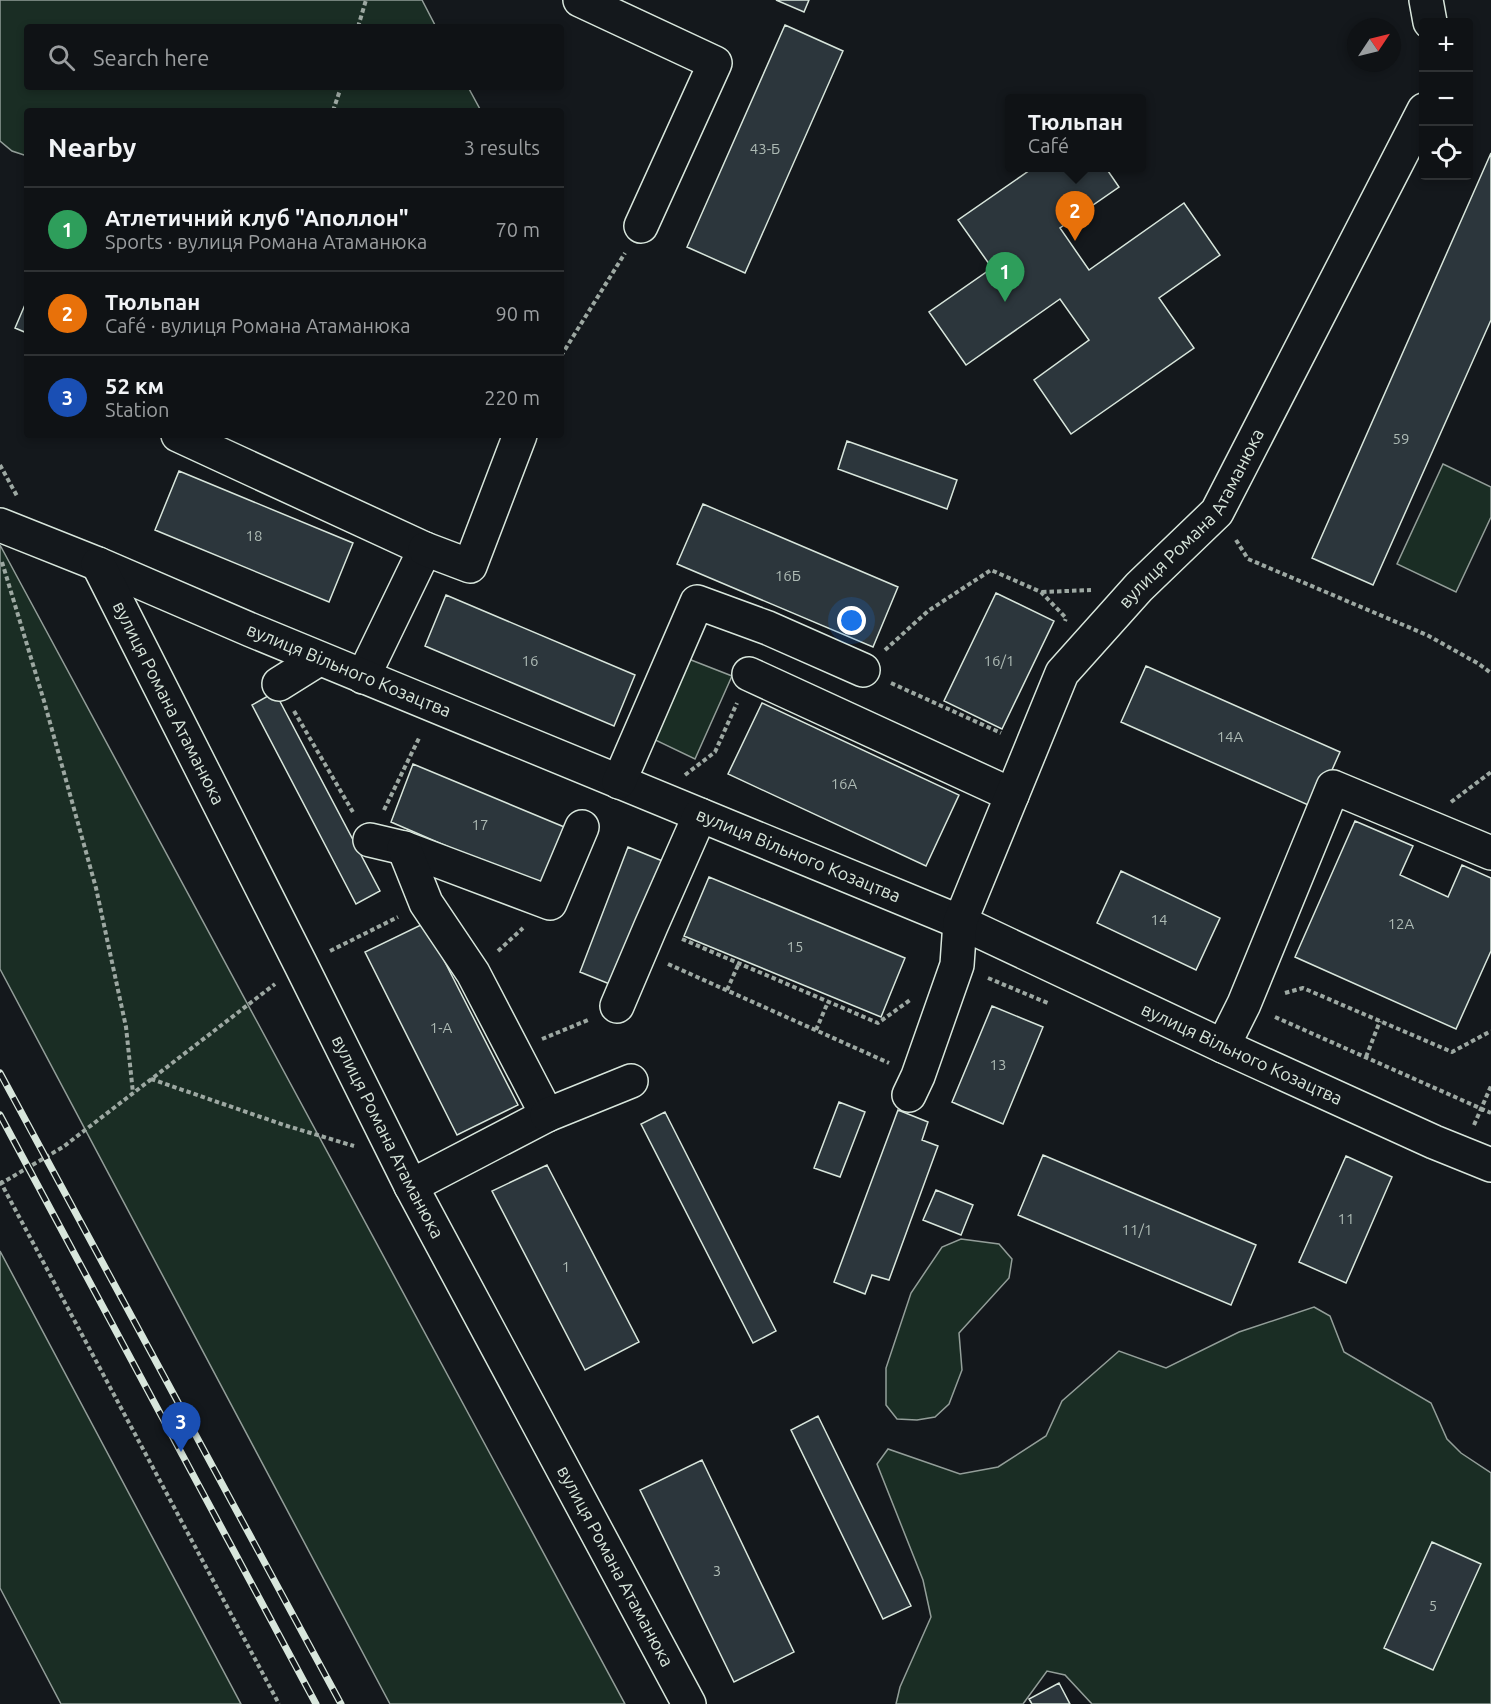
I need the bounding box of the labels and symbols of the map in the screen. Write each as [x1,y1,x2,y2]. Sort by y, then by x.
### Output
north arrow [1347,18,1401,72]
house number: 43-Б [750,140,780,157]
pin: 2 [1056,192,1094,241]
pin: 1 [986,252,1024,302]
street label: вулиця Романа Атаманюка [1114,425,1267,612]
house number: 59 [1393,430,1409,447]
house number: 18 [246,527,262,544]
house number: 16Б [775,567,801,584]
street label: вулиця Романа Атаманюка [110,598,229,808]
your location [837,606,866,635]
street label: вулиця Вільного Козацтва [244,618,454,720]
house number: 16 [522,652,538,669]
house number: 16/1 [984,652,1014,669]
house number: 14А [1217,728,1244,745]
house number: 16А [831,775,858,792]
street label: вулиця Вільного Козацтва [694,804,904,905]
house number: 17 [472,816,488,833]
house number: 14 [1151,911,1167,928]
house number: 12А [1388,915,1415,932]
house number: 15 [787,938,803,955]
street label: вулиця Вільного Козацтва [1138,998,1346,1108]
house number: 1-А [430,1019,453,1036]
street label: вулиця Романа Атаманюка [329,1032,448,1242]
house number: 13 [990,1056,1006,1073]
house number: 11 [1338,1210,1354,1227]
house number: 11/1 [1122,1221,1152,1238]
house number: 1 [562,1258,570,1275]
pin: 3 [162,1402,201,1452]
street label: вулиця Романа Атаманюка [554,1462,678,1670]
house number: 3 [713,1562,721,1579]
house number: 5 [1429,1597,1437,1614]

